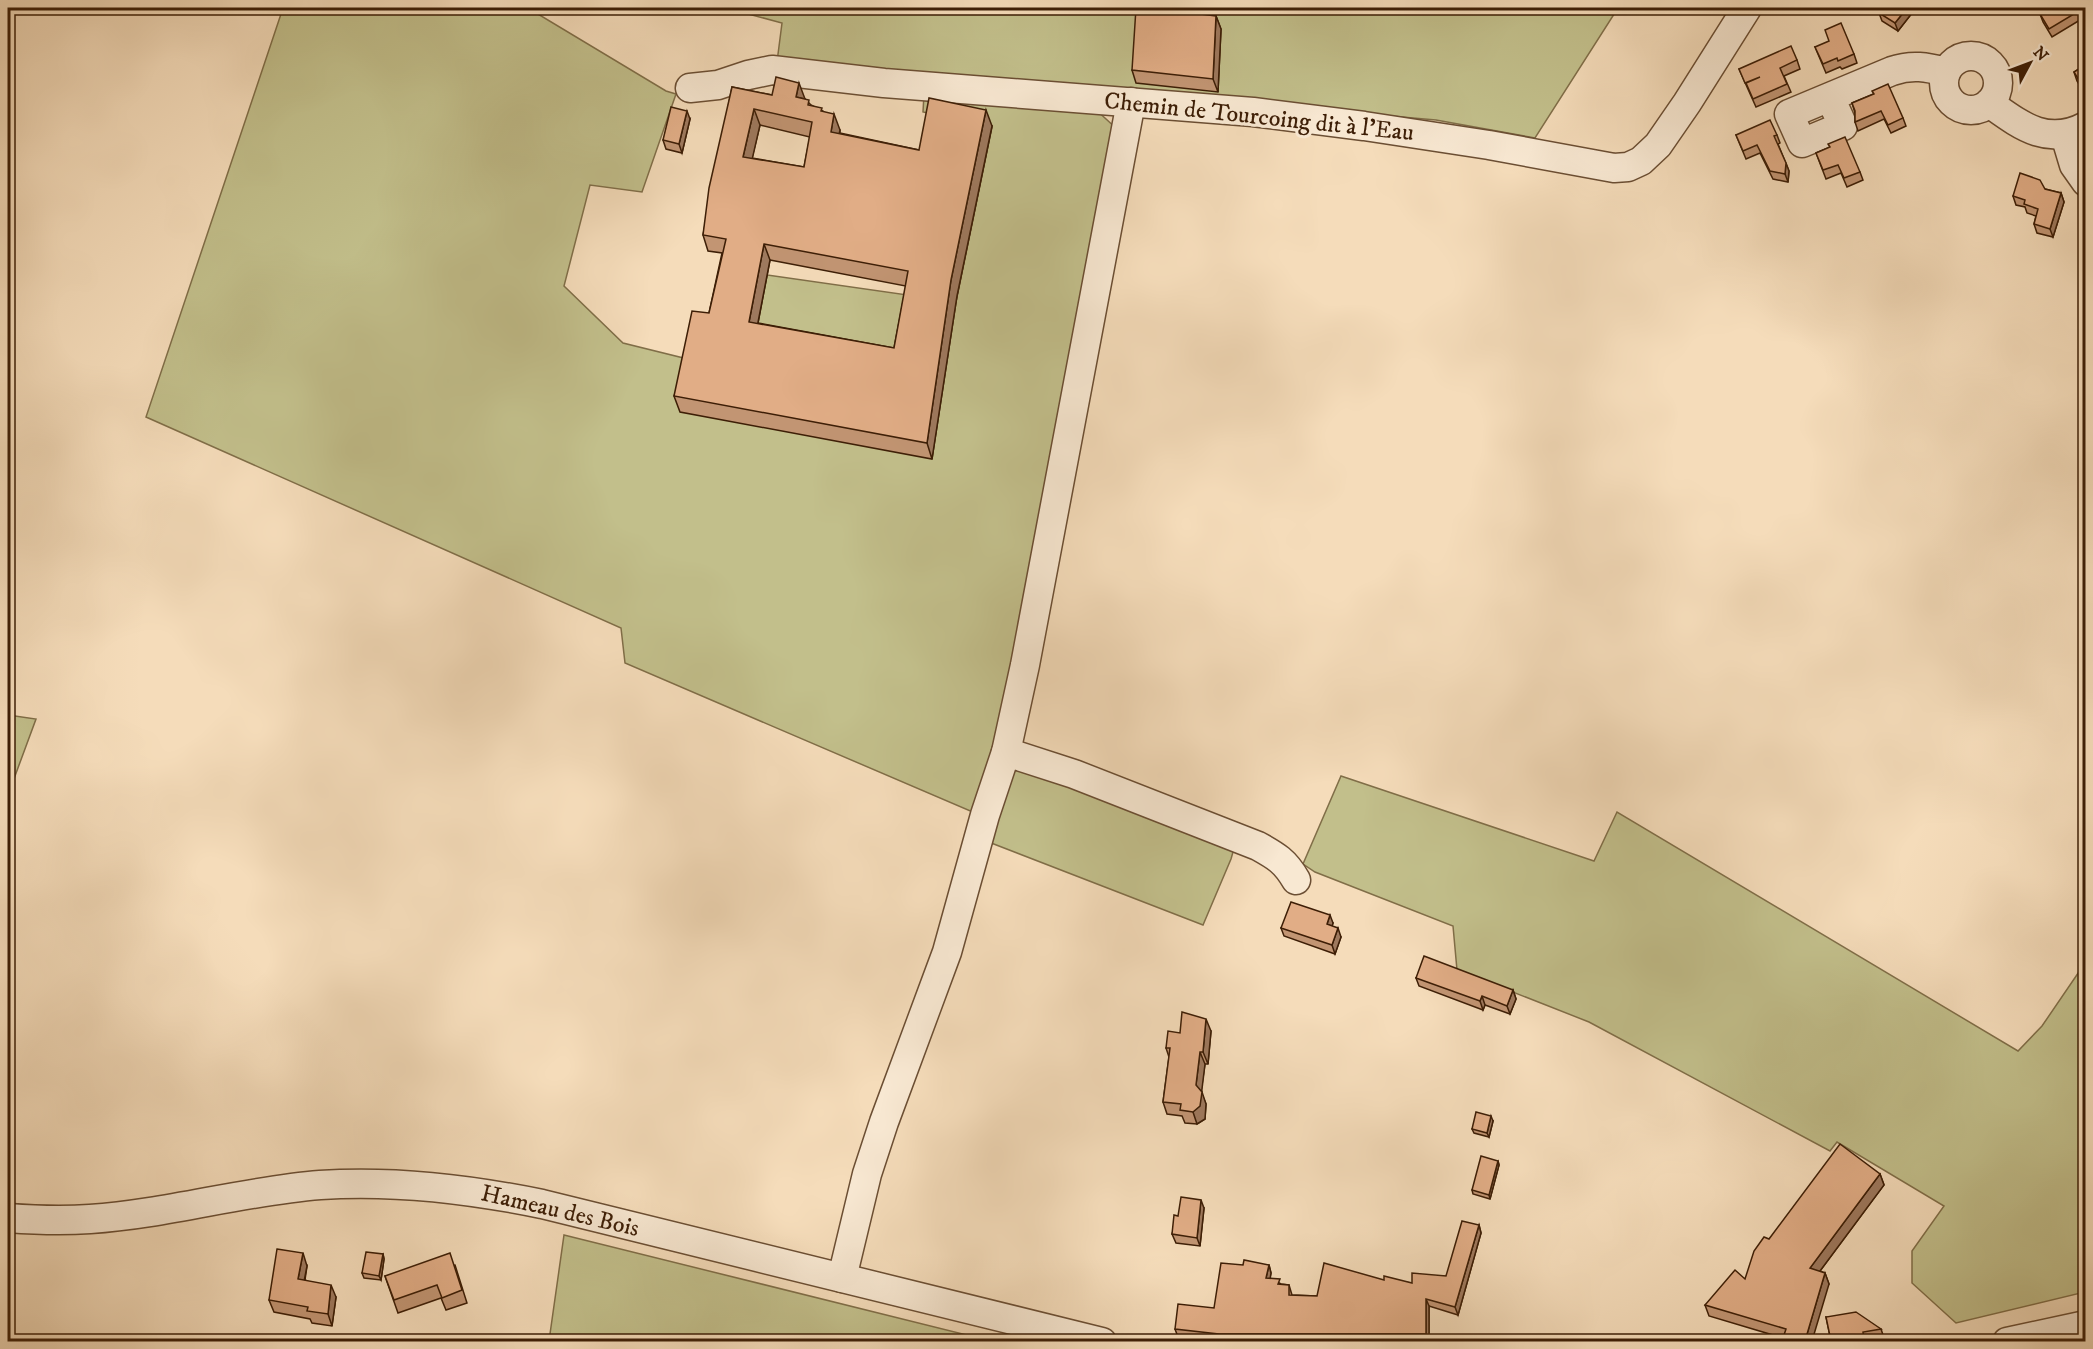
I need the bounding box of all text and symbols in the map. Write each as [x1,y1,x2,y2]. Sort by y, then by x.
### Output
north arrow [2000,33,2060,93]
text: N [2029,42,2052,65]
street label: Chemin de Tourcoing dit à l'Eau [1103,86,1415,148]
street label: Hameau des Bois [478,1178,642,1244]

